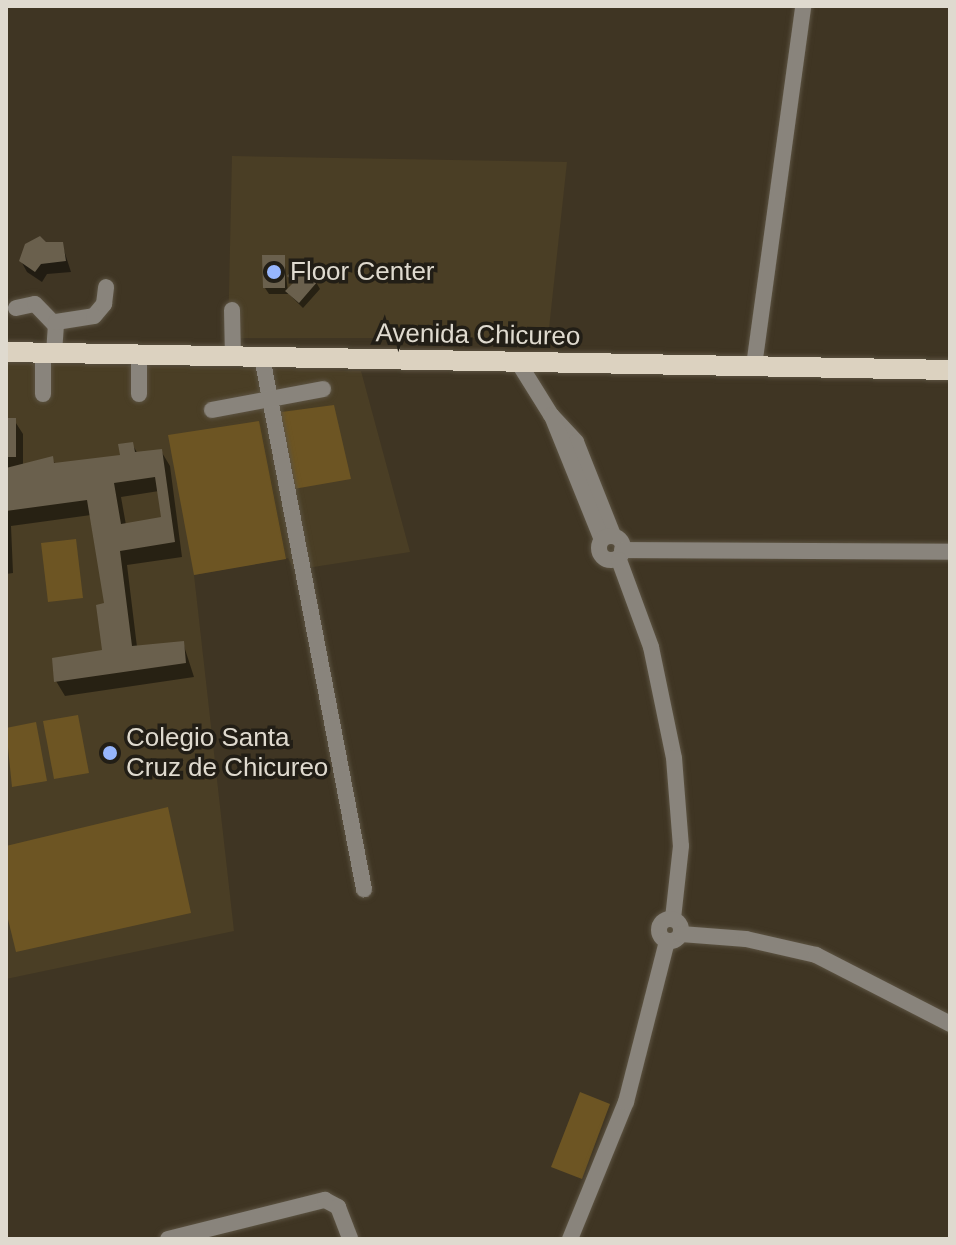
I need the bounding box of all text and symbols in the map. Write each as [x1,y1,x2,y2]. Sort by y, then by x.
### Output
place label: Floor Center [290,256,434,288]
marker: Floor Center [265,263,283,281]
street label: Avenida Chicureo [375,318,581,352]
place label: Colegio Santa Cruz de Chicureo [126,722,328,784]
marker: Colegio Santa Cruz de Chicureo [101,744,119,762]

